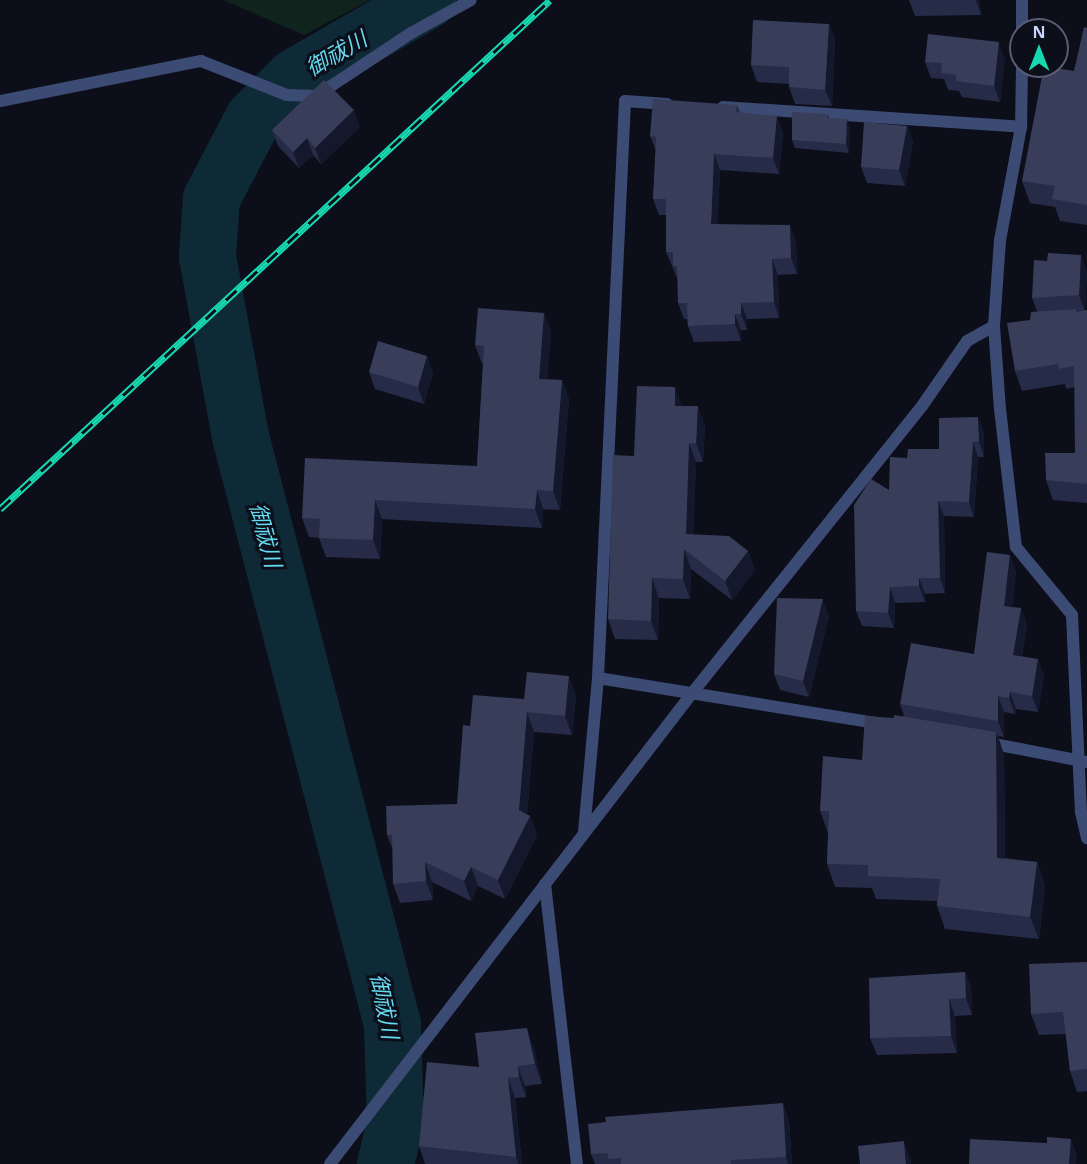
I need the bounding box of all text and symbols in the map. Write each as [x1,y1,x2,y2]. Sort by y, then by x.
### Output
north arrow [1009,18,1069,78]
text: N [1032,21,1046,43]
water label: 御祓川 [301,25,371,81]
water label: 御祓川 [245,500,287,570]
water label: 御祓川 [366,971,404,1041]

